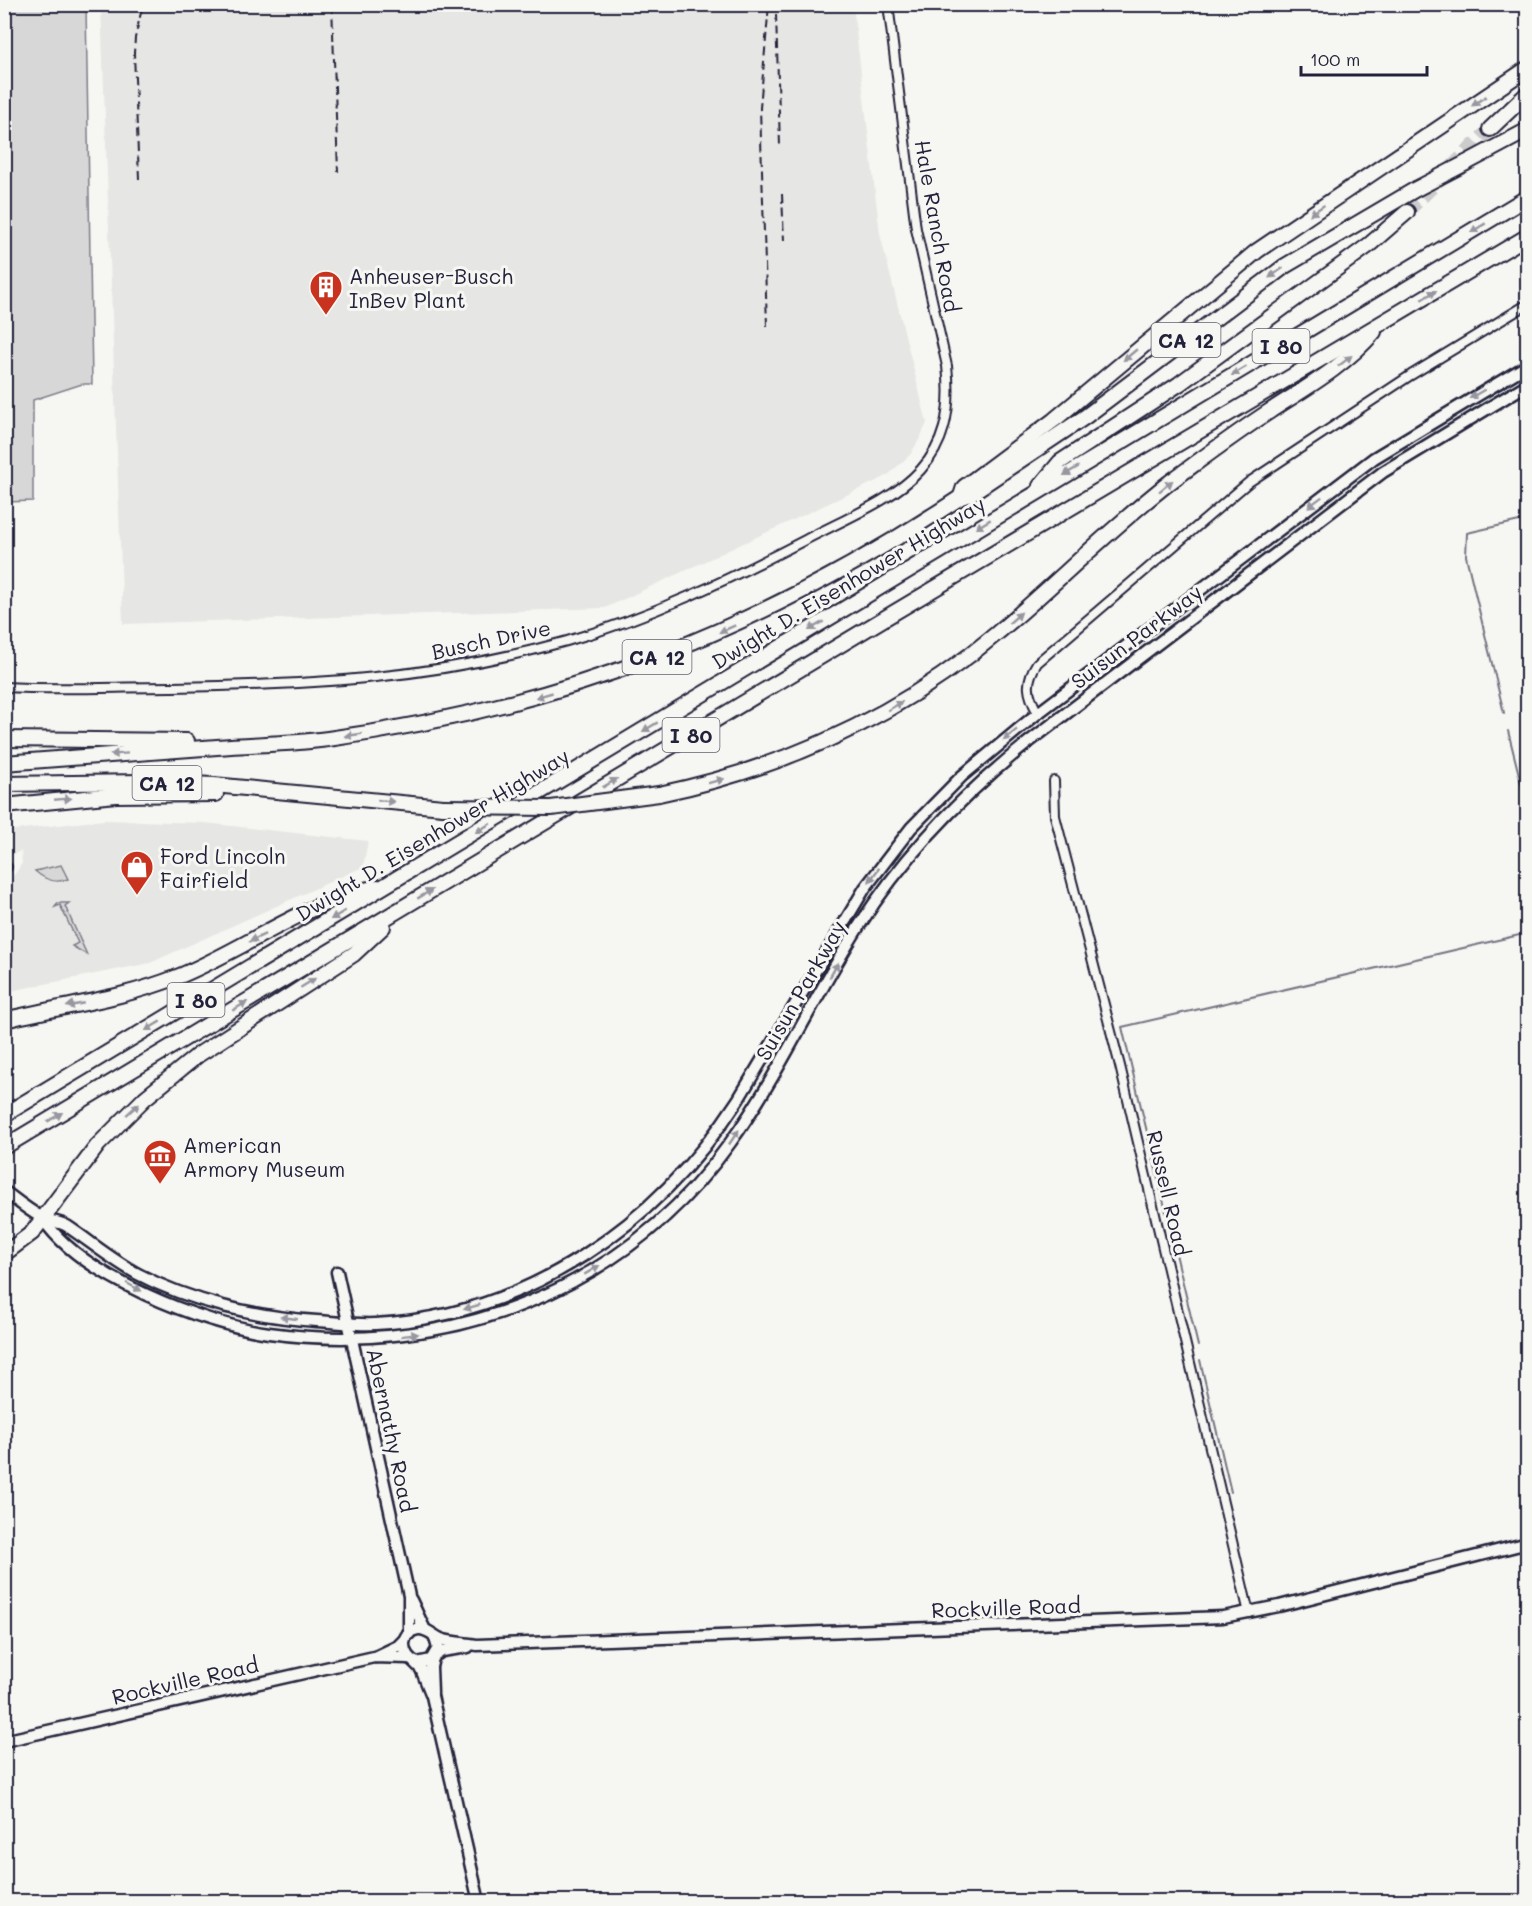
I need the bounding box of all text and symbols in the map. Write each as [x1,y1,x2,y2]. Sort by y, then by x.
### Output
scale bar [1301,39,1427,77]
text: 100 m [1310,47,1360,71]
one-way arrow [1471,95,1487,106]
street label: Hale Ranch Road [910,138,966,314]
one-way arrow [1310,204,1326,216]
one-way arrow [1470,223,1486,234]
place label: Anheuser-Busch InBev Plant [349,262,513,313]
one-way arrow [1268,267,1284,279]
building icon: Anheuser-Busch InBev Plant [308,269,344,316]
one-way arrow [1421,290,1437,301]
road number: CA 12 [1152,323,1220,357]
road number: I 80 [1252,329,1310,363]
one-way arrow [1122,349,1138,362]
one-way arrow [1337,354,1353,367]
one-way arrow [1231,366,1247,377]
one-way arrow [1469,389,1485,400]
one-way arrow [1063,466,1079,477]
one-way arrow [1158,480,1174,493]
street label: Dwight D. Eisenhower Highway [706,489,990,675]
one-way arrow [1307,496,1323,509]
one-way arrow [975,519,991,530]
street label: Suisun Parkway [1065,578,1207,694]
one-way arrow [1007,611,1022,625]
street label: Busch Drive [429,613,553,665]
one-way arrow [808,620,824,631]
one-way arrow [719,624,736,633]
road number: CA 12 [622,640,692,674]
one-way arrow [535,690,553,700]
one-way arrow [887,700,903,711]
road number: I 80 [662,718,720,752]
one-way arrow [642,721,658,732]
one-way arrow [1002,729,1018,742]
one-way arrow [344,730,363,739]
street label: Dwight D. Eisenhower Highway [290,741,574,927]
one-way arrow [110,749,129,759]
road number: CA 12 [132,766,201,800]
one-way arrow [707,776,725,785]
one-way arrow [602,778,618,789]
one-way arrow [53,794,72,804]
one-way arrow [376,796,395,806]
one-way arrow [474,823,491,833]
place label: Ford Lincoln Fairfield [160,842,286,893]
shop icon: Ford Lincoln Fairfield [119,849,155,896]
one-way arrow [869,867,881,882]
one-way arrow [417,889,433,900]
one-way arrow [329,910,346,920]
street label: Suisun Parkway [749,915,851,1065]
one-way arrow [248,933,266,943]
one-way arrow [828,962,839,978]
one-way arrow [300,977,316,988]
road number: I 80 [168,983,224,1017]
one-way arrow [232,1000,248,1011]
one-way arrow [65,1001,84,1010]
one-way arrow [144,1021,161,1031]
one-way arrow [126,1102,141,1116]
one-way arrow [47,1111,63,1122]
street label: Russell Road [1141,1128,1197,1258]
one-way arrow [728,1129,739,1146]
place label: American Armory Museum [183,1131,345,1182]
museum icon: American Armory Museum [142,1138,178,1185]
one-way arrow [584,1264,601,1275]
one-way arrow [125,1283,142,1292]
one-way arrow [463,1303,481,1313]
one-way arrow [280,1314,299,1323]
one-way arrow [401,1330,420,1339]
street label: Abernathy Road [361,1345,423,1515]
street label: Rockville Road [931,1591,1081,1623]
street label: Rockville Road [109,1650,261,1710]

